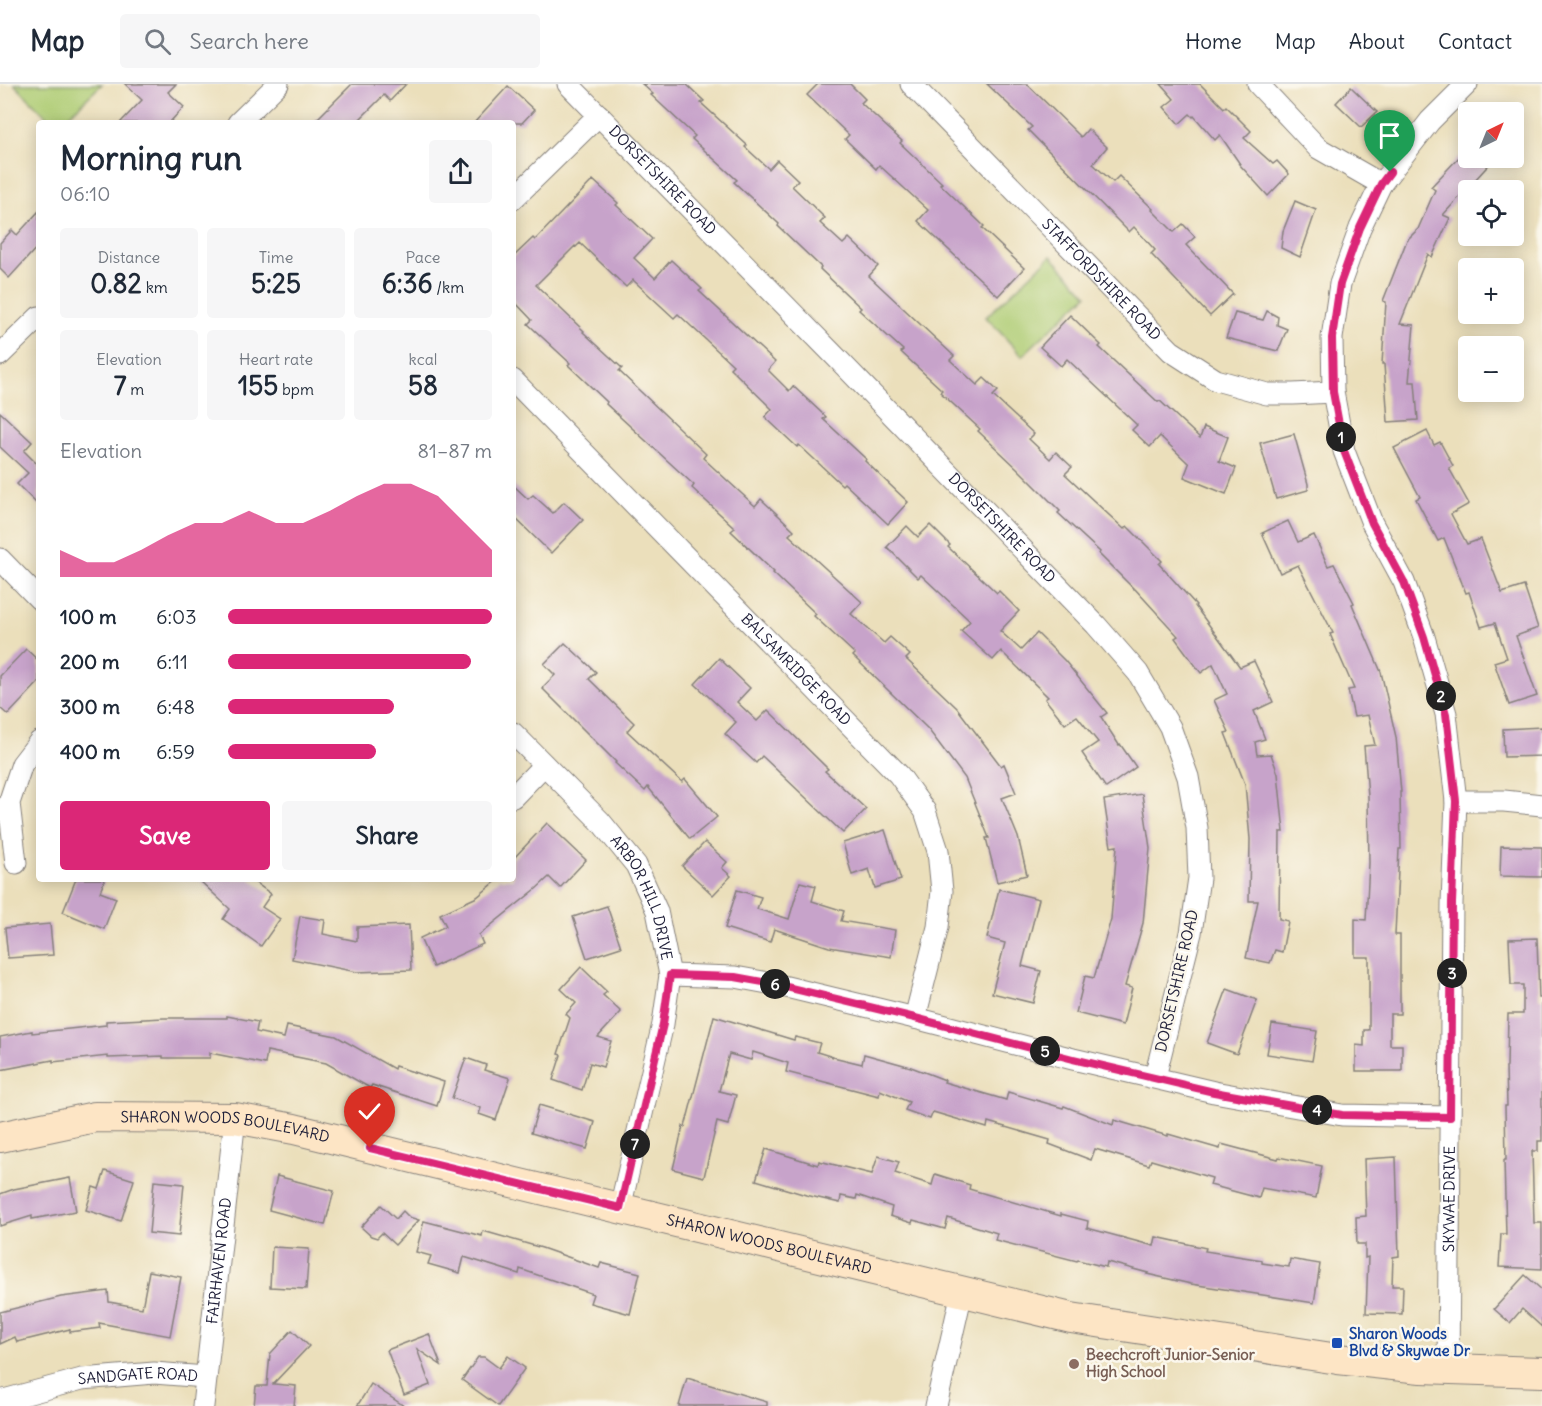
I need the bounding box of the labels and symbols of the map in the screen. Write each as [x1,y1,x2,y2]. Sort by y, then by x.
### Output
north arrow [1458,102,1524,168]
pin [1364,110,1415,172]
street label: DORSETSHIRE ROAD [605,121,721,239]
street label: STAFFORDSHIRE ROAD [1038,214,1165,344]
pin: 1 [1326,422,1356,452]
street label: DORSETSHIRE ROAD [945,469,1060,587]
street label: BALSAMRIDGE ROAD [737,609,855,729]
pin: 2 [1426,681,1456,711]
street label: ARBOR HILL DRIVE [607,831,677,962]
street label: DORSETSHIRE ROAD [1151,908,1202,1054]
pin: 3 [1437,958,1467,988]
pin: 6 [760,969,790,999]
pin: 5 [1030,1036,1060,1066]
pin [344,1086,395,1148]
pin: 4 [1302,1095,1332,1125]
street label: SHARON WOODS BOULEVARD [120,1107,332,1146]
pin: 7 [620,1129,650,1159]
street label: SKYWAE DRIVE [1439,1146,1459,1252]
street label: FAIRHAVEN ROAD [202,1197,235,1325]
street label: SHARON WOODS BOULEVARD [665,1210,874,1278]
place label: Sharon Woods Blvd & Skywae Dr [1349,1324,1471,1361]
marker: Sharon Woods Blvd & Skywae Dr [1330,1336,1344,1350]
place label: Beechcroft Junior-Senior High School [1086,1345,1256,1382]
marker: Beechcroft Junior-Senior High School [1067,1357,1081,1371]
street label: SANDGATE ROAD [77,1363,199,1388]

